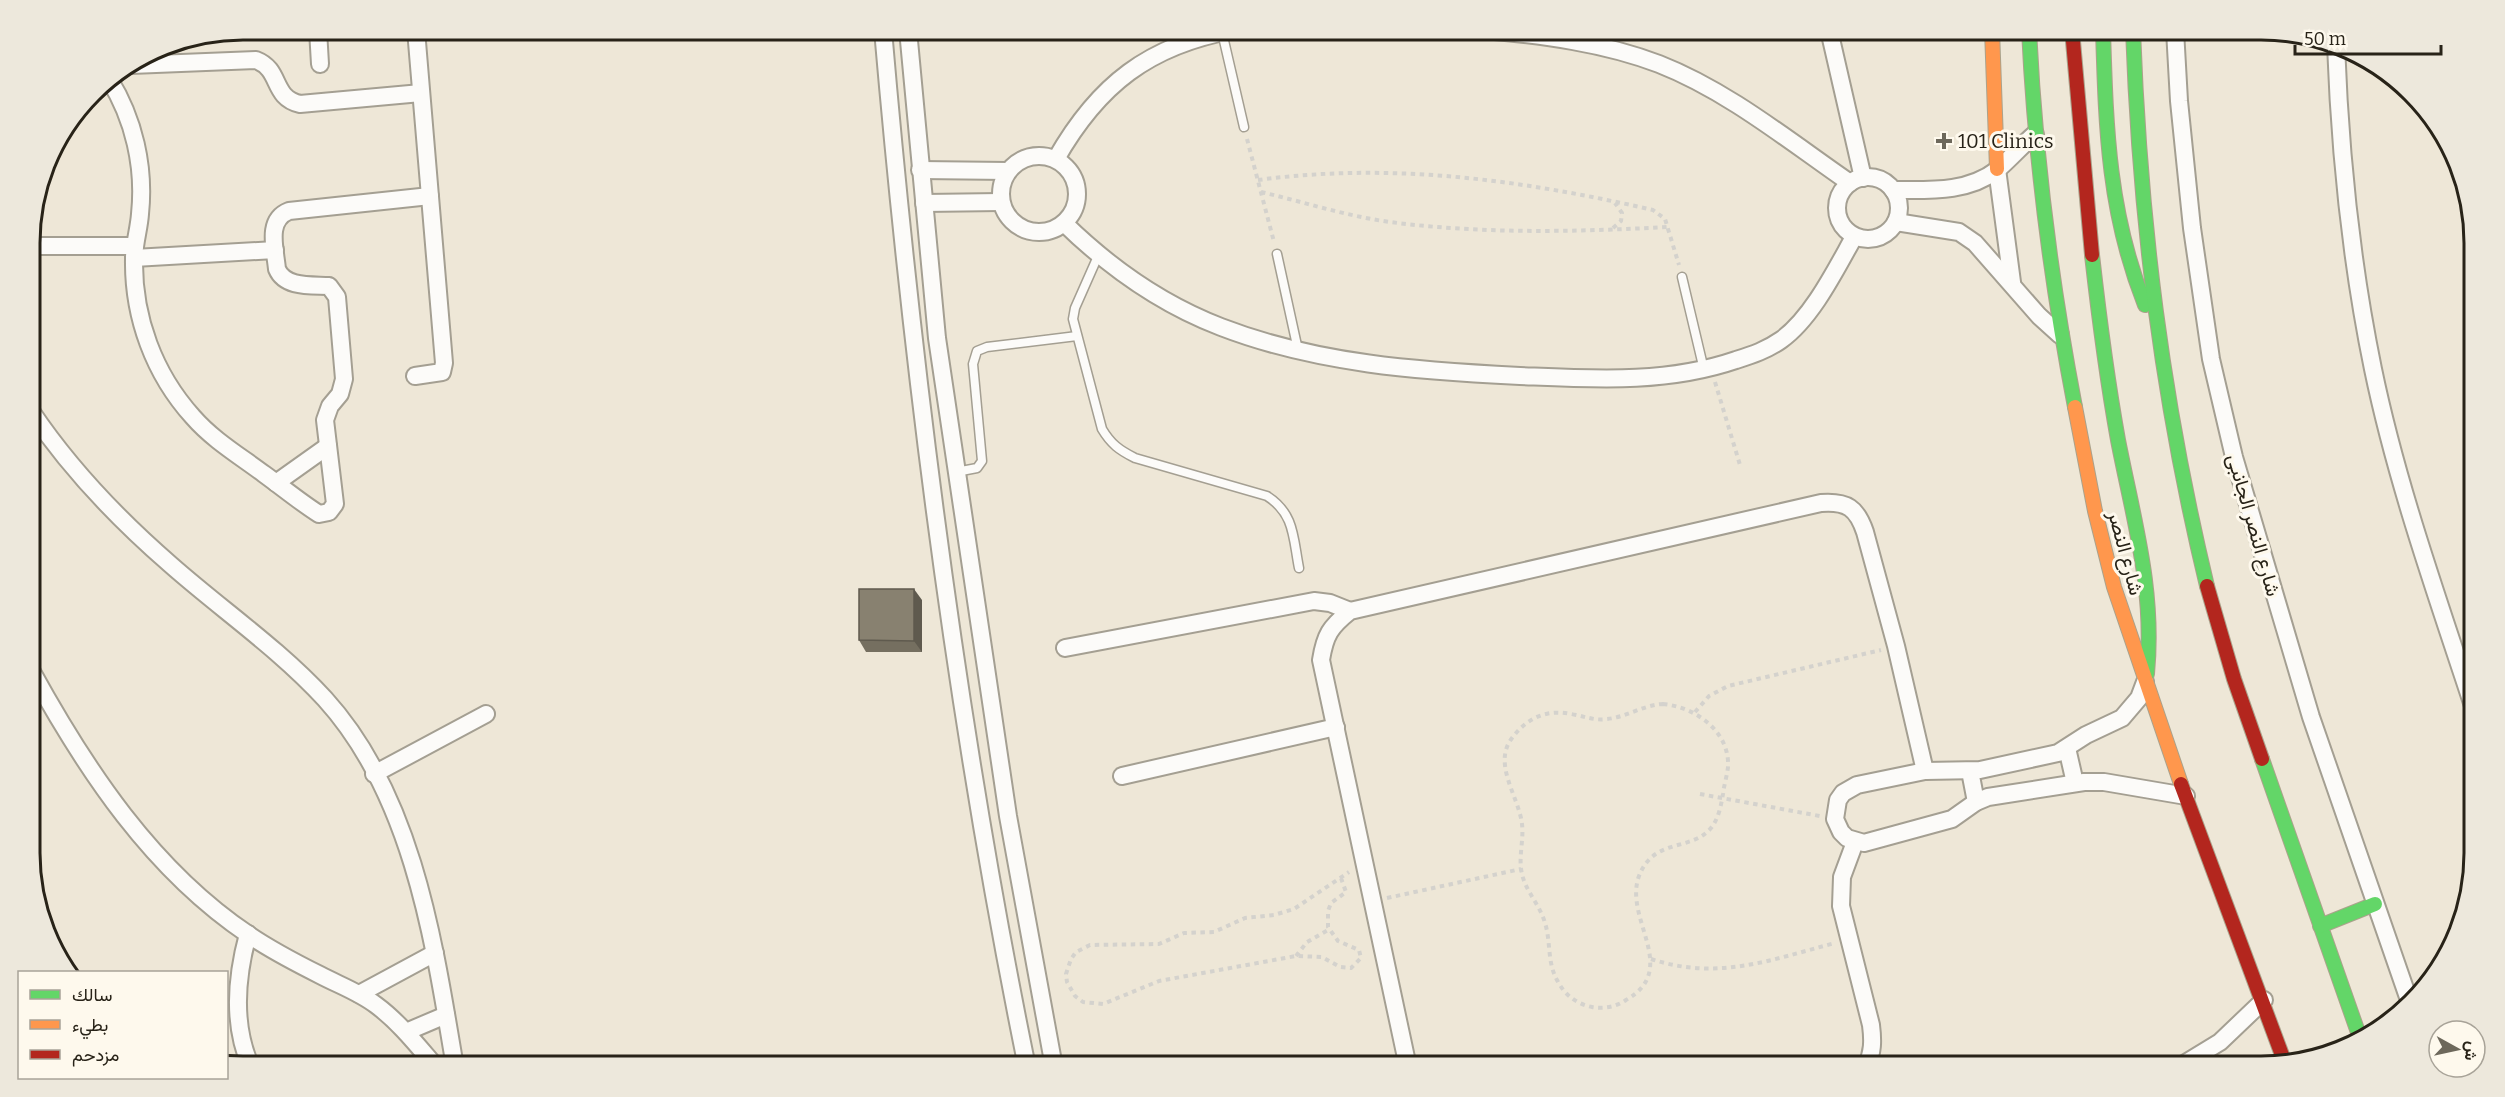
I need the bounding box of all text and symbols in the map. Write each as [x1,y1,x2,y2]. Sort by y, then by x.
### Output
scale bar [2295,18,2440,56]
text: 50 m [2304,28,2346,50]
place label: 101 Clinics [1958,129,2053,153]
marker: 101 Clinics [1935,132,1953,150]
street label: شارع النصر الجانبى [2220,451,2286,600]
street label: شارع النصر [2101,507,2149,598]
legend [18,971,228,1079]
text: سالك [72,984,112,1006]
text: بطيء [72,1014,108,1040]
north arrow [2427,1019,2487,1079]
text: ش [2461,1040,2482,1062]
text: مزدحم [72,1044,119,1067]

